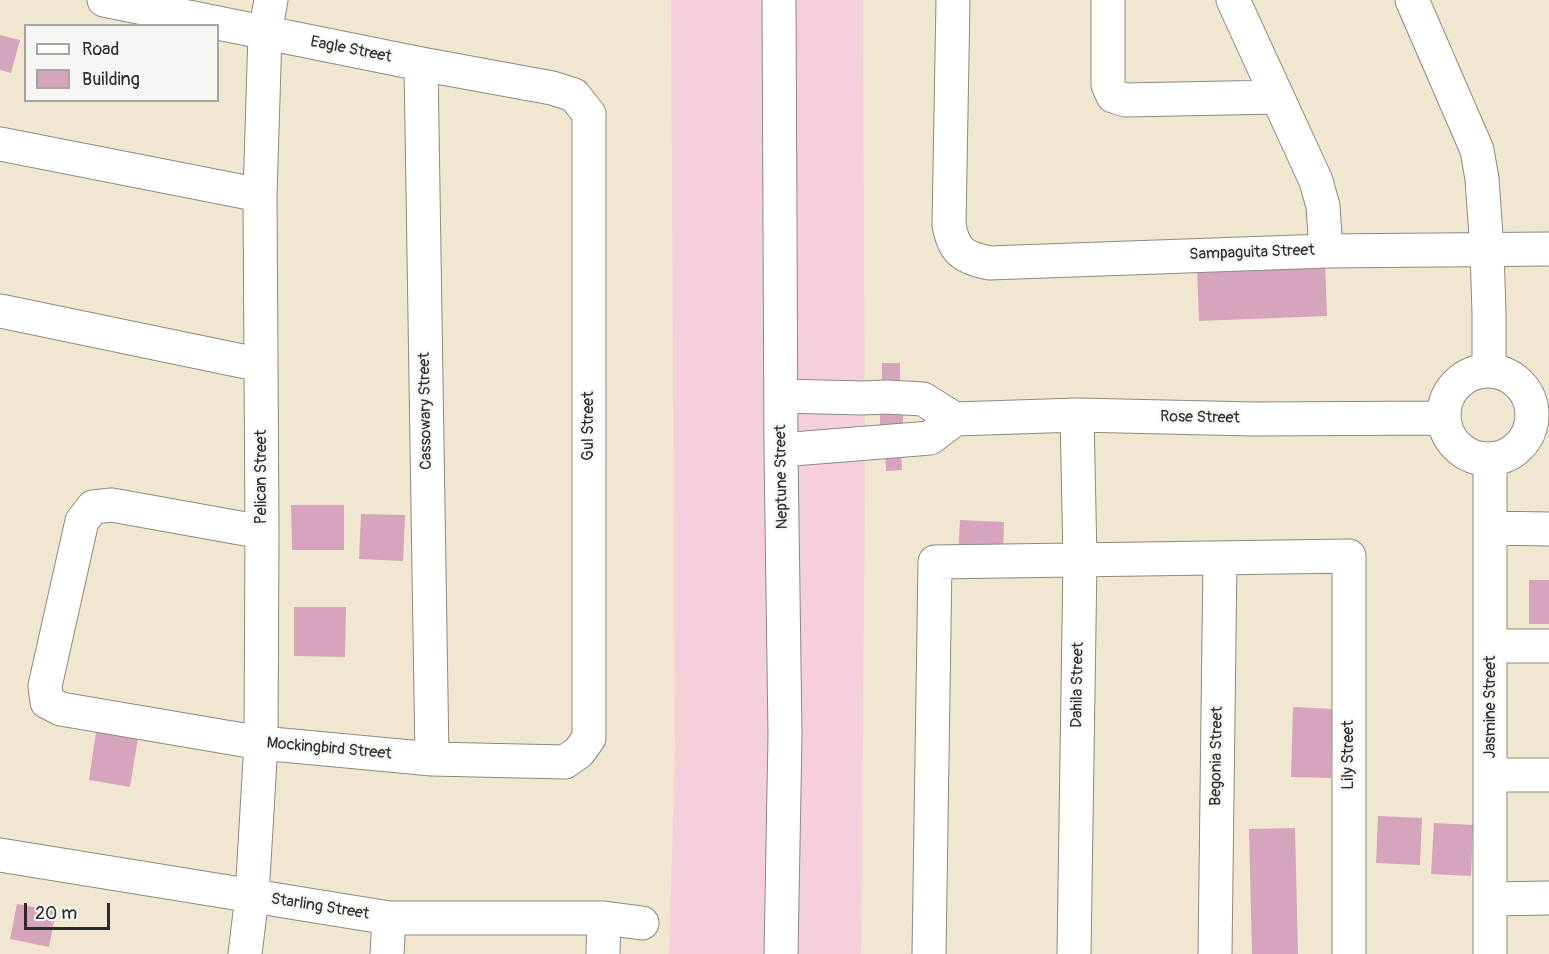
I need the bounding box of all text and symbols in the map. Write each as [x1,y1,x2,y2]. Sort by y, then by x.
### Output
legend [24,24,219,102]
street label: Eagle Street [309,33,393,67]
text: Road [82,38,119,61]
text: Building [82,68,140,91]
street label: Sampaguita Street [1189,241,1315,265]
street label: Cassowary Street [415,352,437,470]
street label: Gul Street [579,391,599,461]
street label: Rose Street [1160,408,1240,428]
street label: Neptune Street [771,425,793,529]
street label: Pelican Street [252,430,272,524]
street label: Dahila Street [1068,642,1088,728]
street label: Jasmine Street [1481,656,1501,758]
street label: Begonia Street [1207,706,1227,806]
street label: Lily Street [1339,720,1359,790]
street label: Mockingbird Street [266,734,392,764]
street label: Starling Street [269,890,371,924]
scale bar [27,891,112,929]
text: 20 m [35,902,77,925]

